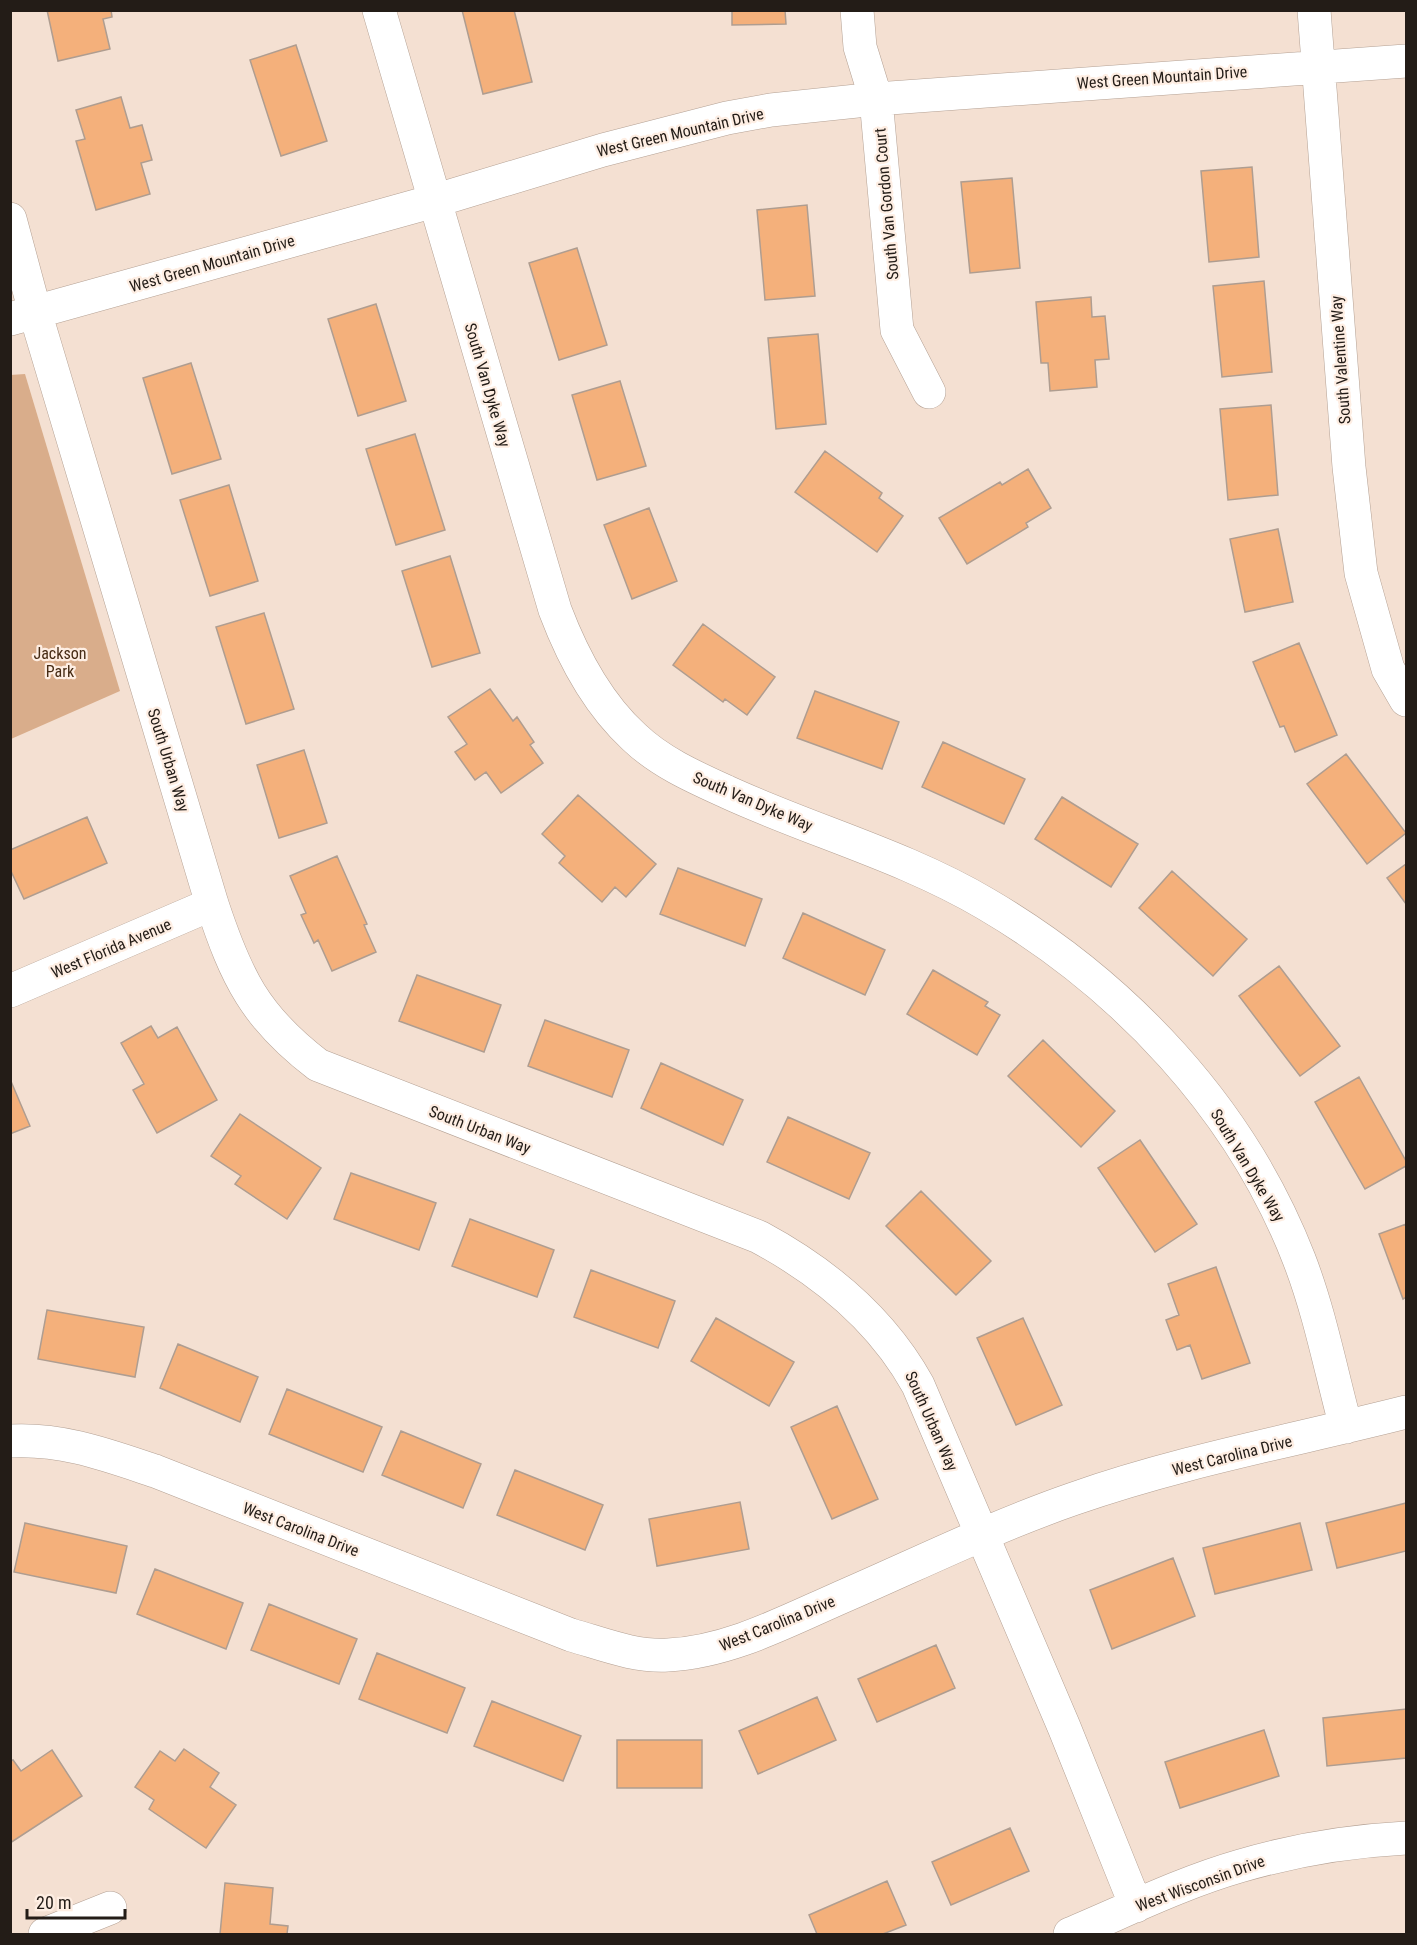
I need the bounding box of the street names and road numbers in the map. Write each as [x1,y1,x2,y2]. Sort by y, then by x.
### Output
street label: West Green Mountain Drive [1076,62,1248,93]
street label: West Green Mountain Drive [595,104,765,161]
street label: South Van Gordon Court [870,127,903,281]
street label: West Green Mountain Drive [127,231,297,296]
street label: South Valentine Way [1327,295,1354,425]
street label: South Van Dyke Way [461,321,514,450]
street label: South Urban Way [144,706,193,814]
street label: South Van Dyke Way [690,768,816,835]
street label: West Florida Avenue [48,915,174,982]
street label: South Urban Way [426,1101,534,1158]
street label: South Van Dyke Way [1206,1105,1289,1225]
street label: South Urban Way [901,1368,962,1474]
street label: West Carolina Drive [1170,1431,1294,1480]
street label: West Carolina Drive [240,1499,362,1560]
street label: West Carolina Drive [717,1592,838,1655]
street label: West Wisconsin Drive [1133,1851,1267,1916]

